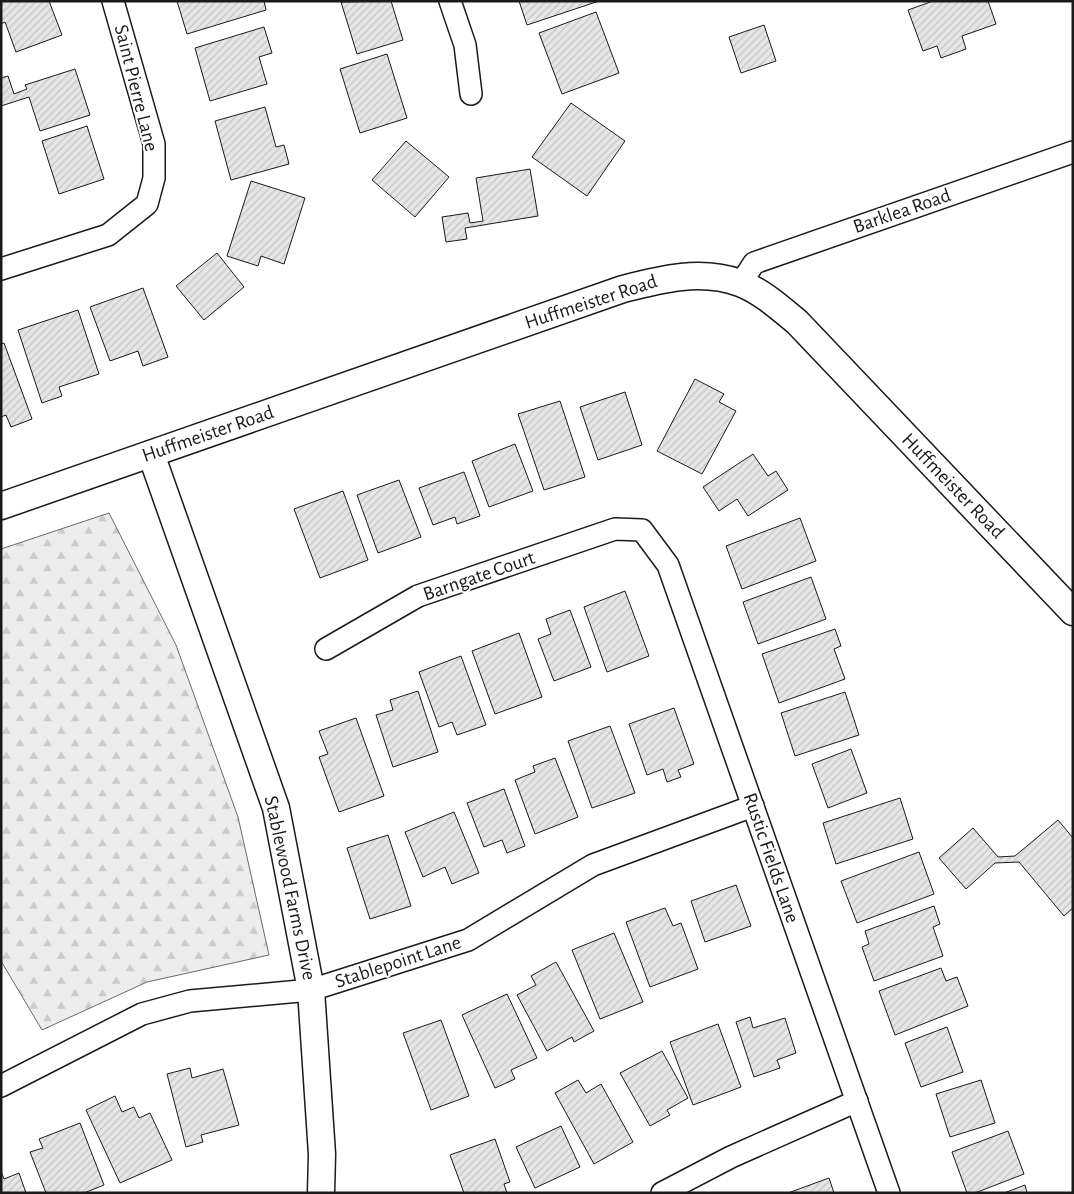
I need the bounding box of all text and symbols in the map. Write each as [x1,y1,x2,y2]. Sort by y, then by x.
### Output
street label: Saint Pierre Lane [111,23,161,153]
street label: Barklea Road [851,185,953,237]
street label: Huffmeister Road [522,271,660,333]
street label: Huffmeister Road [140,402,276,466]
street label: Huffmeister Road [898,429,1008,543]
street label: Barngate Court [421,547,538,604]
street label: Rustic Fields Lane [739,790,803,926]
street label: Stablewood Farms Drive [261,794,319,982]
street label: Stablepoint Lane [332,932,464,992]

